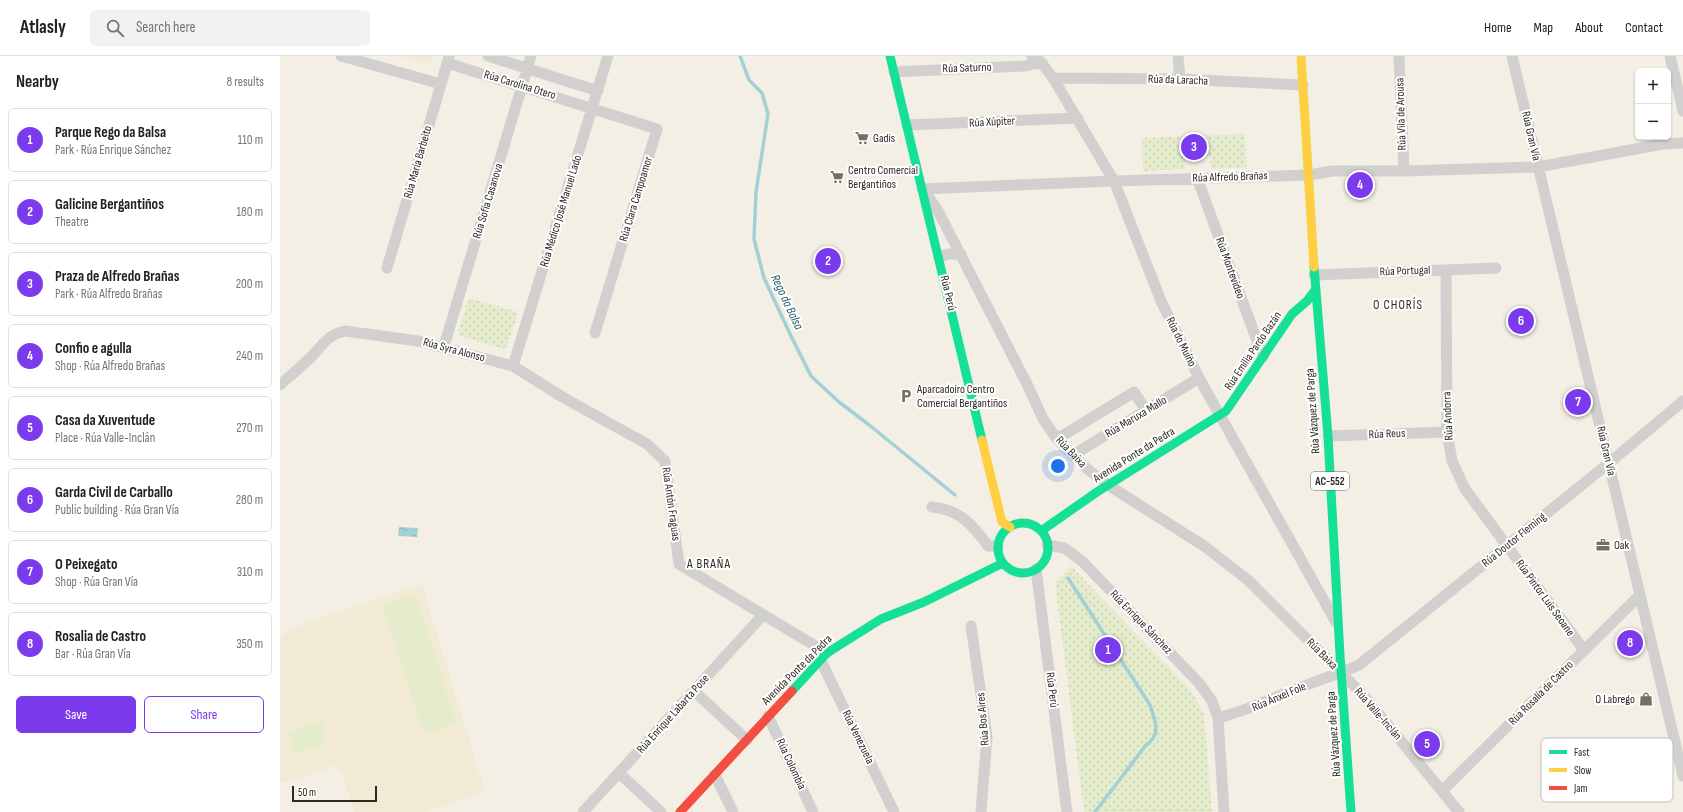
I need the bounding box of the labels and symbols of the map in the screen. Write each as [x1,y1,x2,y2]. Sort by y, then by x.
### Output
street label: Rúa Saturno [942,60,992,76]
street label: Rúa Carolina Otero [482,67,558,103]
street label: Rúa da Laracha [1148,71,1209,89]
street label: Rúa Vila de Arousa [1392,77,1410,151]
street label: Rúa Gran Vía [1518,110,1544,163]
street label: Rúa Xúpiter [969,113,1016,131]
street label: Rúa María Barbeito [400,124,436,200]
supermarket icon: Gadis [854,130,870,146]
place label: Gadis [873,131,895,146]
pin: 3 [1181,132,1207,162]
street label: Rúa Médico José Manuel Lado [537,153,585,269]
street label: Rúa Clara Campoamor [616,154,656,243]
street label: Rúa Sofía Casanova [469,161,507,240]
place label: Centro Comercial Bergantiños [848,163,918,192]
street label: Rúa Alfredo Brañas [1192,168,1268,186]
supermarket icon: Centro Comercial Bergantiños [829,169,845,185]
pin: 4 [1347,170,1373,200]
street label: Rúa Montevideo [1212,235,1248,301]
pin: 2 [815,246,841,276]
street label: Rúa Portugal [1379,263,1431,279]
water label: Rego da Balsa [767,272,807,333]
street label: Rúa Perú [937,274,959,312]
district label: O CHORÍS [1373,297,1423,313]
pin: 6 [1508,306,1534,336]
street label: Rúa Emilia Pardo Bazán [1221,309,1285,393]
street label: Rúa do Muíño [1163,315,1199,369]
street label: Rúa Syra Alonso [421,335,487,365]
street label: Rúa Vázquez de Parga [1303,367,1323,454]
place label: Aparcadoiro Centro Comercial Bergantiños [916,382,1007,411]
pin: 7 [1565,387,1591,417]
parking icon: Aparcadoiro Centro Comercial Bergantiños [898,388,914,404]
street label: Rúa Andorra [1439,391,1457,441]
street label: Rúa Maruxa Mallo [1102,393,1170,441]
street label: Avenida Ponte da Pedra [1090,424,1178,487]
street label: Rúa Gran Vía [1593,425,1619,478]
street label: Rúa Reus [1368,426,1406,442]
street label: Rúa Baixa [1052,433,1090,471]
your location [1048,456,1068,476]
street label: Rúa Antón Fraguas [658,466,684,542]
road number: AC-552 [1311,472,1349,490]
street label: Rúa Doutor Fleming [1479,509,1549,570]
office icon: Oak [1595,537,1611,553]
place label: Oak [1614,538,1629,553]
district label: A BRAÑA [686,556,731,572]
street label: Rúa Pintor Luis Seoane [1512,557,1578,639]
street label: Rúa Enrique Sánchez [1107,587,1176,658]
pin: 8 [1617,628,1643,658]
street label: Avenida Ponte da Pedra [758,632,835,709]
pin: 1 [1095,635,1121,665]
street label: Rúa Baixa [1303,635,1341,673]
street label: Rúa Rosalía de Castro [1505,657,1577,729]
street label: Rúa Enrique Labarta Pose [634,671,713,757]
street label: Rúa Perú [1042,671,1062,709]
street label: Rúa Ánxel Fole [1250,679,1308,715]
street label: Rúa Valle-Inclán [1351,685,1405,743]
street label: Rúa Vázquez de Parga [1324,690,1344,777]
shop icon: O Labrego [1638,691,1654,707]
street label: Rúa Bos Aires [973,692,993,746]
place label: O Labrego [1595,692,1635,707]
street label: Rúa Venezuela [839,708,878,767]
pin: 5 [1414,729,1440,759]
street label: Rúa Colombia [773,736,809,792]
legend [1541,738,1673,802]
text: Fast [1574,746,1590,759]
text: Slow [1574,764,1591,777]
text: Jam [1573,782,1588,795]
scale bar [292,784,377,803]

